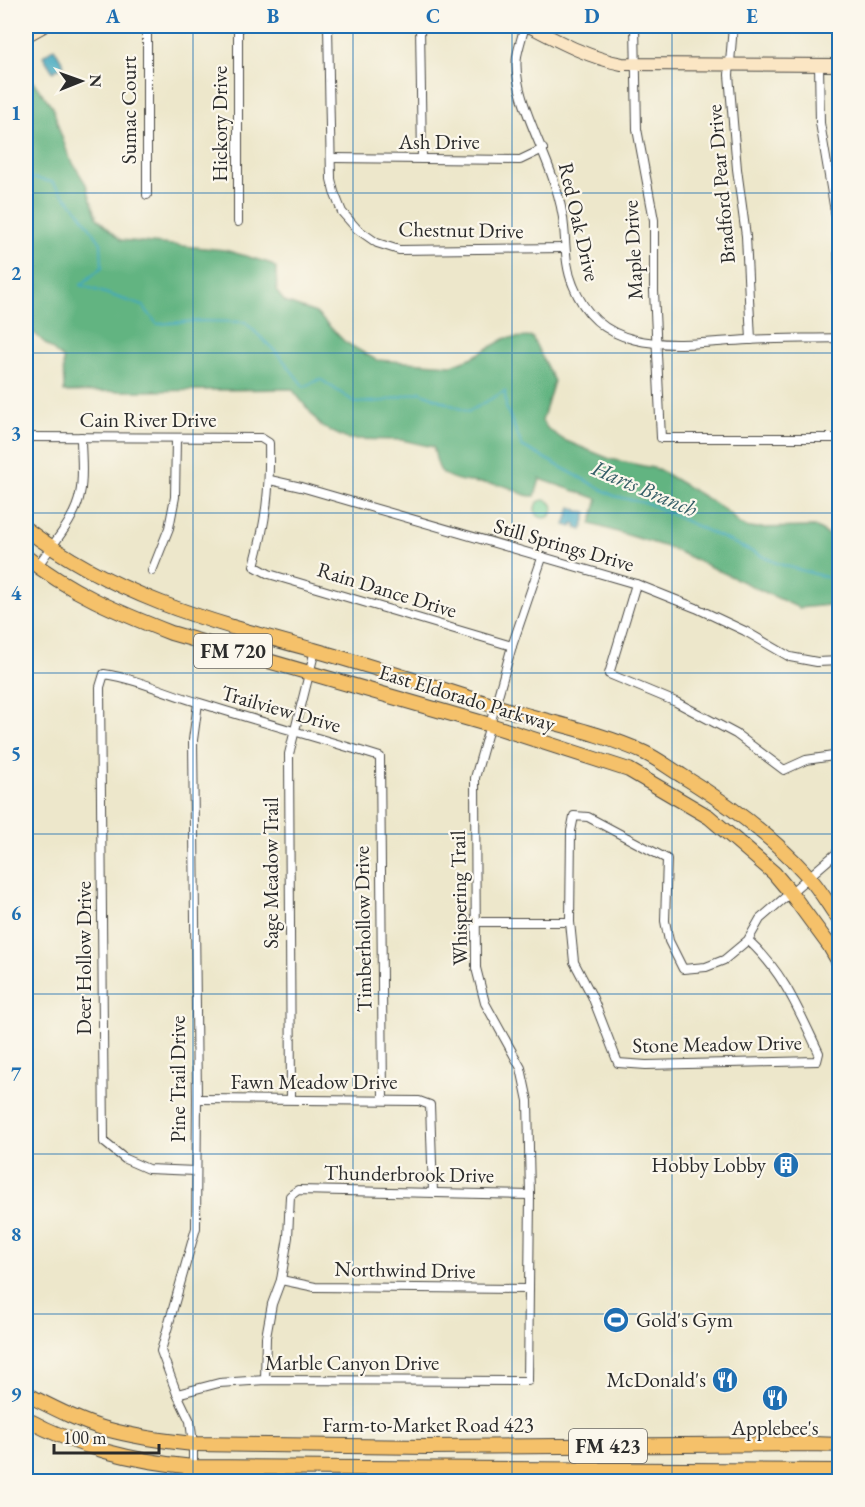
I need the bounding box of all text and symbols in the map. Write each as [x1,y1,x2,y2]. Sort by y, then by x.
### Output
text: A [105,3,121,29]
text: B [267,3,279,29]
text: C [426,3,440,29]
text: D [584,3,600,29]
text: E [746,3,758,29]
north arrow [51,51,111,111]
street label: Sumac Court [115,55,142,164]
street label: Hickory Drive [206,66,233,182]
text: N [85,74,106,87]
text: 1 [11,100,21,126]
street label: Bradford Pear Drive [700,103,741,265]
street label: Ash Drive [397,128,480,155]
street label: Red Oak Drive [553,160,606,284]
street label: Maple Drive [616,200,649,301]
street label: Chestnut Drive [398,215,524,244]
text: 2 [11,260,22,286]
street label: Cain River Drive [80,406,216,433]
text: 3 [11,420,21,446]
water label: Harts Branch [587,453,702,524]
street label: Still Springs Drive [491,512,637,577]
street label: Rain Dance Drive [314,555,460,624]
text: 4 [11,580,22,606]
road number: FM 720 [194,634,272,668]
street label: East Eldorado Parkway [376,658,559,737]
street label: Trailview Drive [218,679,344,739]
text: 5 [11,740,21,766]
street label: Sage Meadow Trail [257,797,284,949]
street label: Whispering Trail [444,830,473,966]
street label: Timberhollow Drive [348,846,377,1012]
street label: Deer Hollow Drive [70,881,97,1035]
text: 6 [11,900,22,926]
street label: Pine Trail Drive [164,1016,191,1142]
street label: Stone Meadow Drive [632,1029,802,1058]
text: 7 [11,1061,22,1087]
street label: Fawn Meadow Drive [231,1068,397,1095]
building icon: Hobby Lobby [771,1150,801,1180]
place label: Hobby Lobby [651,1151,767,1178]
street label: Thunderbrook Drive [324,1159,494,1188]
text: 8 [11,1221,21,1247]
street label: Northwind Drive [334,1255,476,1284]
sports icon: Gold's Gym [601,1305,631,1335]
place label: Gold's Gym [636,1306,733,1333]
street label: Marble Canyon Drive [265,1349,439,1376]
restaurant icon: McDonald's [710,1365,740,1395]
place label: McDonald's [607,1366,706,1393]
text: 9 [11,1381,22,1407]
restaurant icon: Applebee's [760,1383,790,1413]
street label: Farm-to-Market Road 423 [322,1411,534,1438]
place label: Applebee's [730,1414,819,1441]
scale bar [54,1417,159,1455]
text: 100 m [63,1426,107,1449]
road number: FM 423 [569,1429,647,1463]

